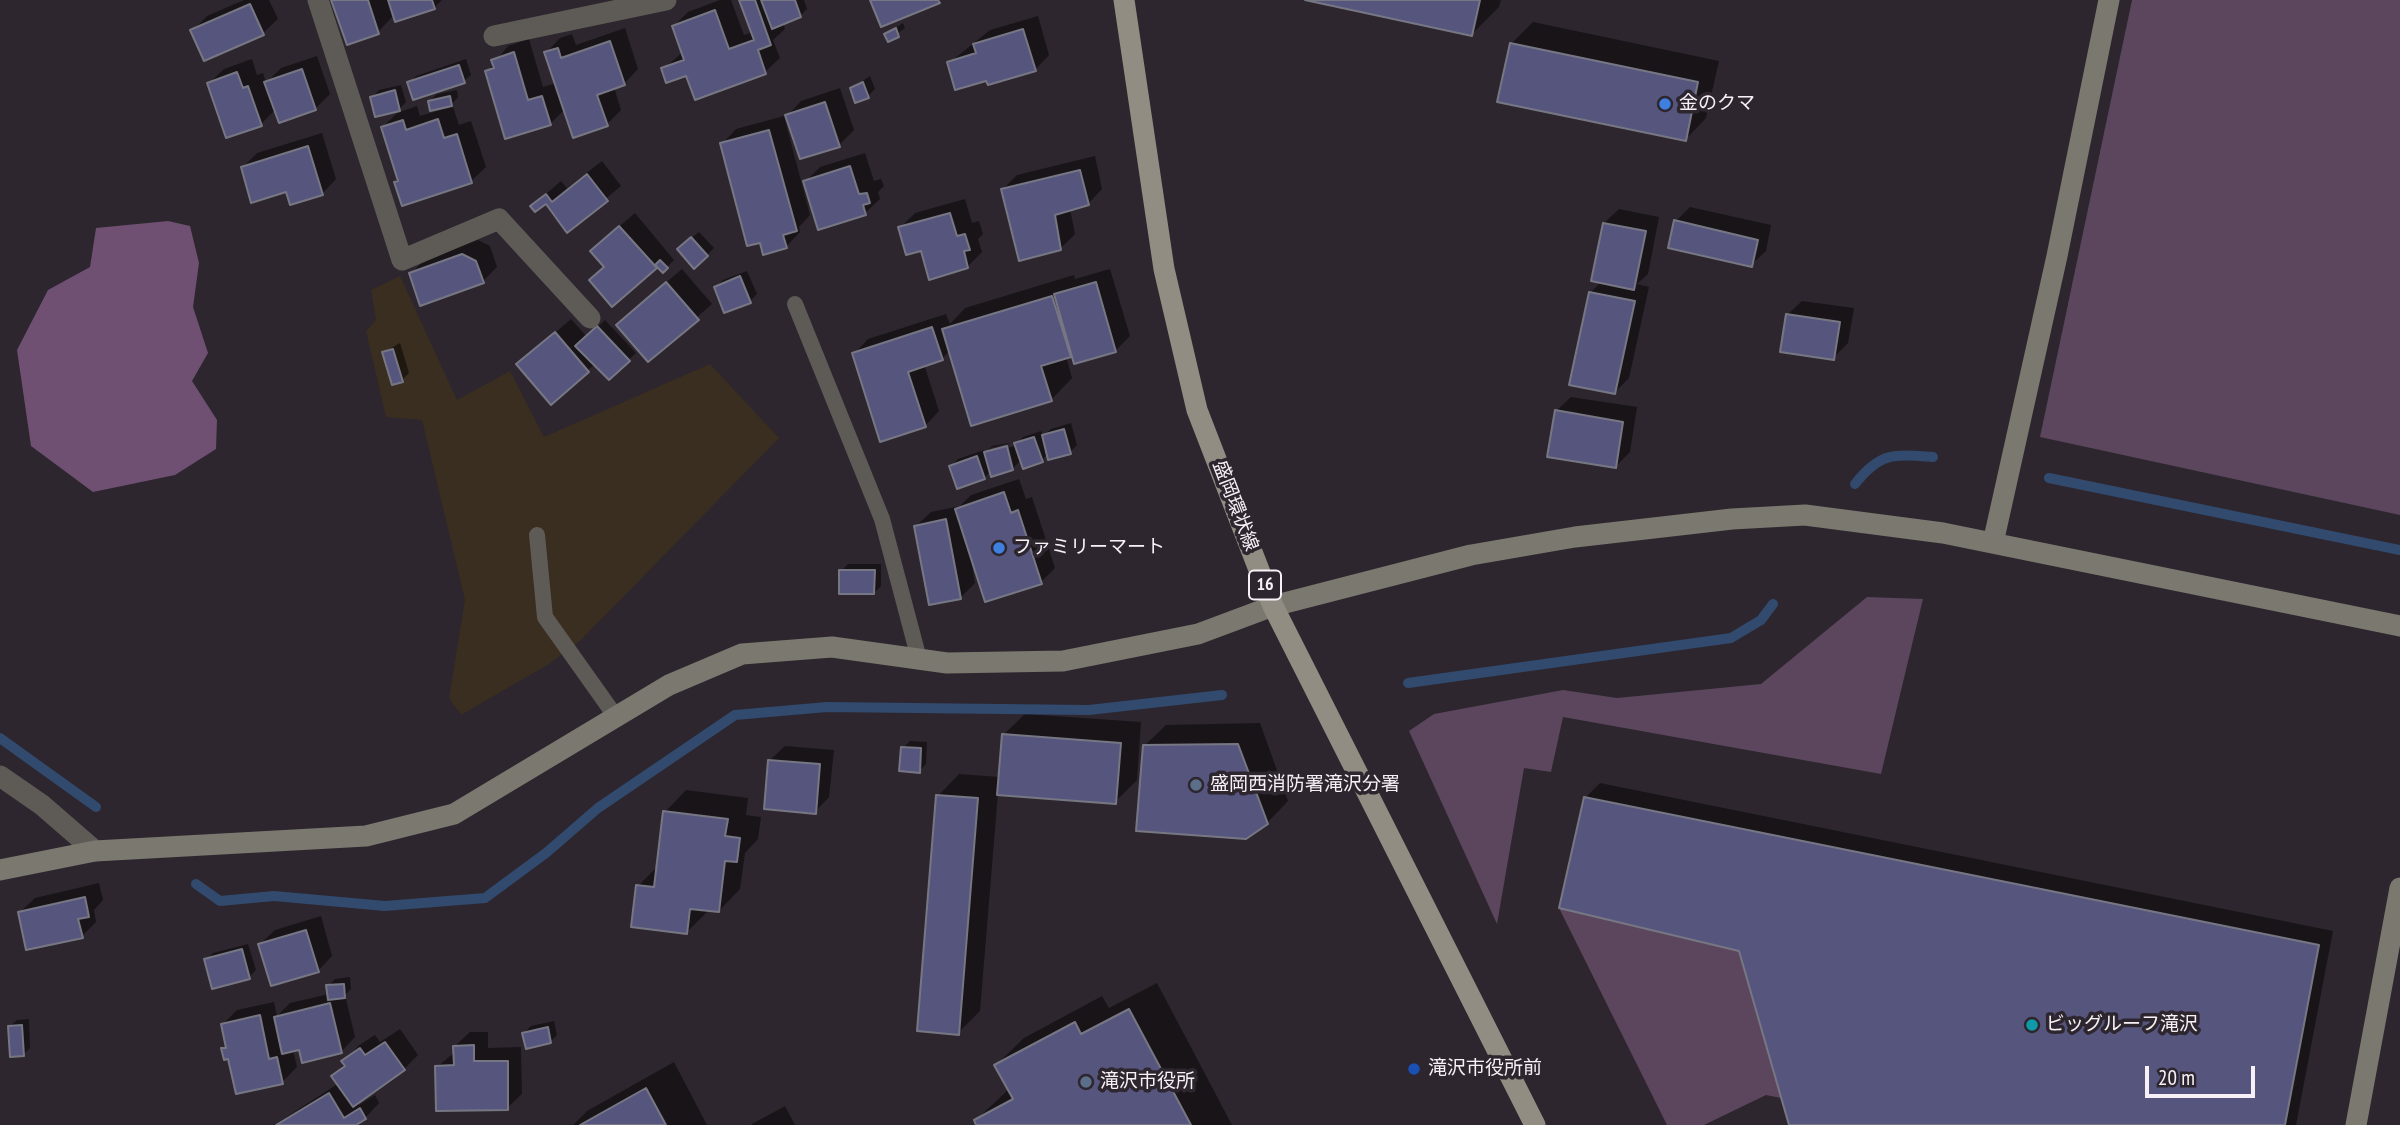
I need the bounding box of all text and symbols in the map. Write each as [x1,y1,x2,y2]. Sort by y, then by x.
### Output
place label: 金のクマ [1679,93,1755,115]
marker: 金のクマ [1657,96,1673,112]
street label: 盛岡環状線 [1207,458,1263,554]
place label: ファミリーマート [1013,537,1165,559]
marker: ファミリーマート [991,540,1007,556]
road number: 16 [1249,570,1281,600]
place label: 盛岡西消防署滝沢分署 [1210,774,1400,796]
marker: 盛岡西消防署滝沢分署 [1188,777,1204,793]
place label: ビッグルーフ滝沢 [2046,1014,2198,1036]
marker: ビッグルーフ滝沢 [2024,1017,2040,1033]
scale bar [2148,1052,2258,1096]
place label: 滝沢市役所前 [1428,1058,1542,1080]
marker: 滝沢市役所前 [1406,1061,1422,1077]
text: 20 m [2158,1064,2195,1091]
place label: 滝沢市役所 [1100,1071,1195,1093]
marker: 滝沢市役所 [1078,1074,1094,1090]

